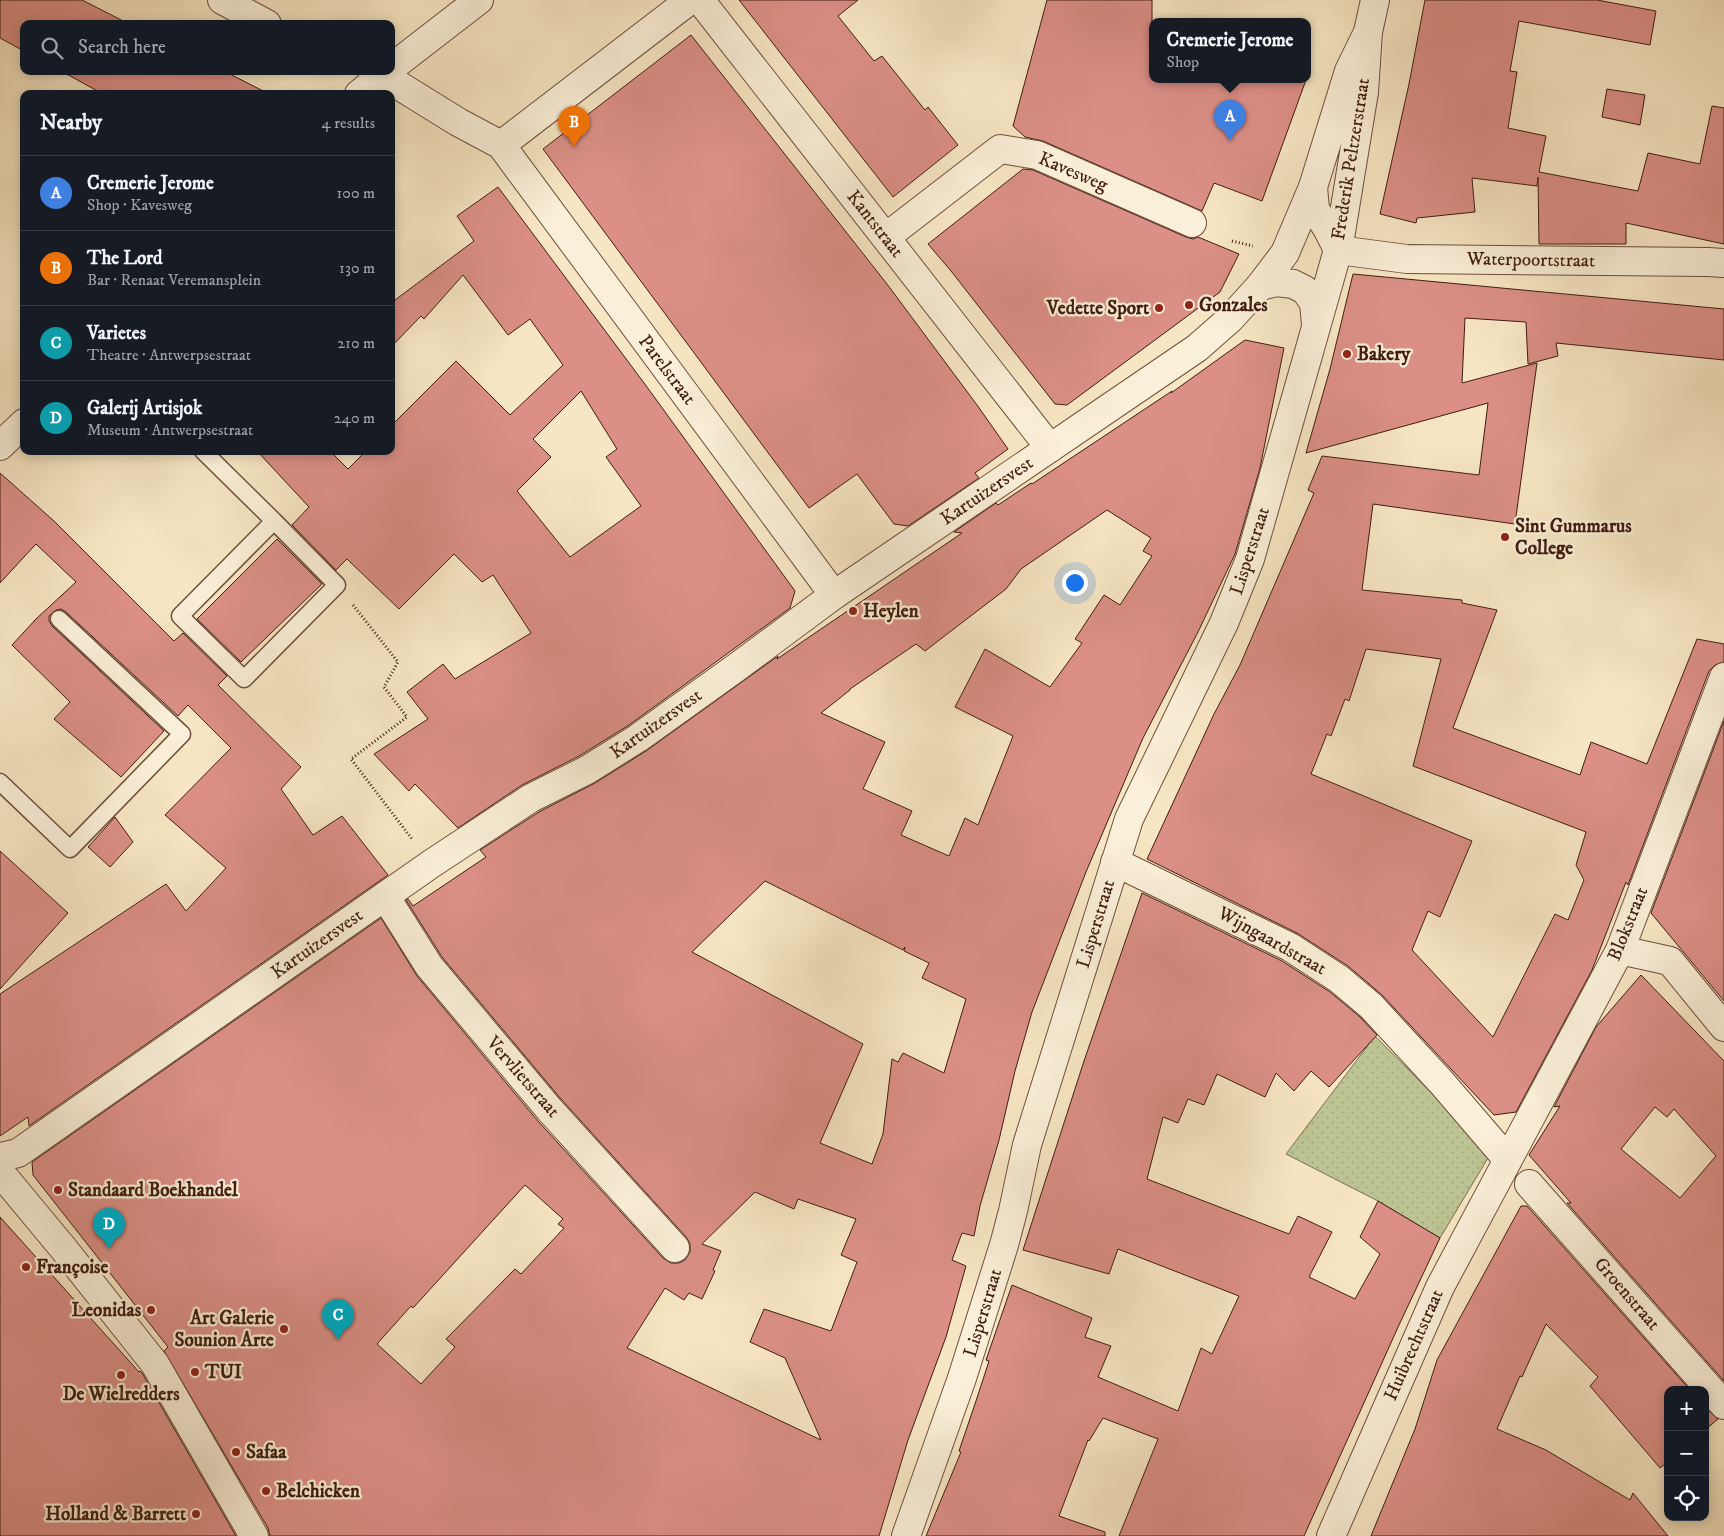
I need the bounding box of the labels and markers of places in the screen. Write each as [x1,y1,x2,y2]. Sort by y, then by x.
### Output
pin: A [1214,100,1246,141]
pin: B [558,106,590,147]
place label: Gonzales [1199,294,1268,317]
place label: Vedette Sport [1046,297,1150,320]
marker: Gonzales [1183,299,1195,311]
marker: Vedette Sport [1153,302,1165,314]
place label: Bakery [1357,343,1411,366]
marker: Bakery [1341,348,1353,360]
place label: Sint Gummarus College [1515,515,1632,560]
marker: Sint Gummarus College [1499,531,1511,543]
place label: Heylen [863,600,920,623]
marker: Heylen [847,605,859,617]
place label: Standaard Boekhandel [68,1179,238,1202]
marker: Standaard Boekhandel [52,1184,64,1196]
pin: D [93,1208,125,1249]
place label: Françoise [36,1256,108,1279]
marker: Françoise [20,1261,32,1273]
place label: Leonidas [71,1299,142,1322]
pin: C [322,1299,354,1340]
marker: Leonidas [145,1304,157,1316]
place label: Art Galerie Sounion Arte [174,1307,274,1352]
marker: Art Galerie Sounion Arte [278,1323,290,1335]
place label: TUI [204,1361,242,1384]
marker: TUI [189,1366,201,1378]
marker: De Wielredders [115,1369,127,1381]
place label: De Wielredders [62,1383,180,1406]
place label: Safaa [246,1441,287,1464]
marker: Safaa [230,1446,242,1458]
place label: Belchicken [276,1480,361,1503]
marker: Belchicken [260,1485,272,1497]
place label: Holland & Barrett [45,1503,187,1526]
marker: Holland & Barrett [190,1508,202,1520]

